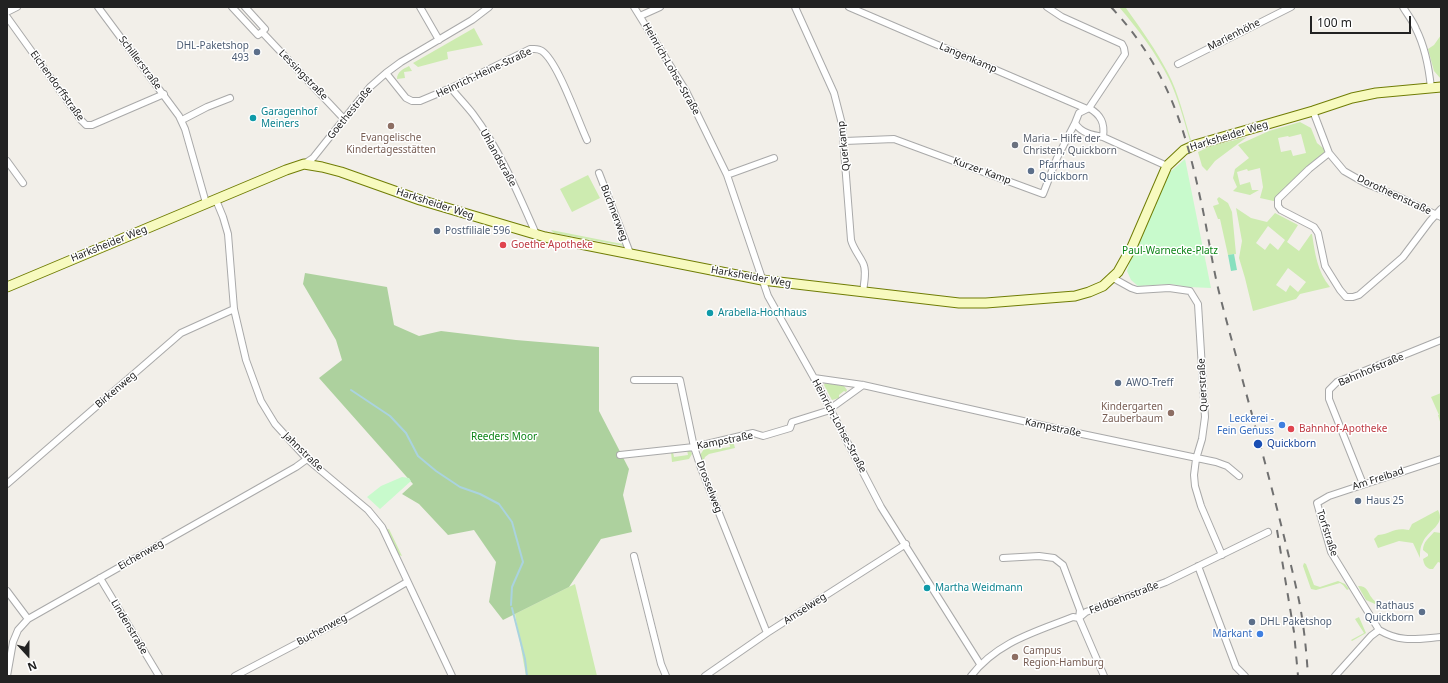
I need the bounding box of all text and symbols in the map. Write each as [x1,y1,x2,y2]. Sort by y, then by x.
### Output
scale bar [1312,8,1413,34]
text: 100 m [1317,14,1352,31]
street label: Marienhöhe [1206,17,1262,53]
street label: Heinrich-Lohse-Straße [640,21,702,117]
street label: Schillerstraße [116,34,164,92]
place label: DHL-Paketshop 493 [176,40,249,64]
street label: Langenkamp [937,40,999,76]
street label: Heinrich-Heine-Straße [434,46,534,100]
marker: DHL-Paketshop 493 [252,47,262,57]
street label: Lessingstraße [276,47,330,103]
street label: Eichendorffstraße [27,48,87,124]
street label: Goethestraße [325,84,375,142]
place label: Garagenhof Meiners [261,106,317,130]
marker: Garagenhof Meiners [248,113,258,123]
street label: Harksheider Weg [1188,118,1270,154]
street label: Querkamp [835,120,853,172]
marker: Evangelische Kindertagesstätten [386,121,396,131]
street label: Uhlandstraße [477,127,519,189]
place label: Evangelische Kindertagesstätten [346,132,436,156]
place label: Maria – Hilfe der Christen, Quickborn [1023,133,1117,156]
marker: Maria – Hilfe der Christen, Quickborn [1010,140,1020,150]
street label: Kurzer Kamp [951,155,1013,187]
place label: Pfarrhaus Quickborn [1039,159,1088,182]
marker: Pfarrhaus Quickborn [1026,166,1036,176]
street label: Dorotheenstraße [1355,173,1433,217]
street label: Büchnerweg [598,183,630,243]
street label: Harksheider Weg [395,186,475,222]
street label: Harksheider Weg [69,223,149,265]
place label: Postfiliale 596 [445,225,510,237]
marker: Postfiliale 596 [432,226,442,236]
place label: Goethe Apotheke [511,239,593,251]
marker: Goethe Apotheke [498,240,508,250]
park label: Paul-Warnecke-Platz [1122,245,1218,257]
street label: Harksheider Weg [710,264,792,290]
place label: Arabella-Hochhaus [718,307,807,319]
marker: Arabella-Hochhaus [705,308,715,318]
street label: Bahnhofstraße [1336,351,1406,389]
street label: Querstraße [1196,358,1210,412]
street label: Birkenweg [93,369,139,411]
street label: Heinrich-Lohse-Straße [809,377,869,475]
place label: AWO-Treff [1126,377,1173,389]
marker: AWO-Treff [1113,378,1123,388]
place label: Kindergarten Zauberbaum [1101,401,1163,424]
marker: Kindergarten Zauberbaum [1166,408,1176,418]
place label: Leckerei - Fein Genuss [1217,413,1274,436]
street label: Kampstraße [1024,416,1082,440]
marker: Leckerei - Fein Genuss [1277,420,1287,430]
place label: Bahnhof-Apotheke [1299,423,1387,435]
marker: Bahnhof-Apotheke [1286,424,1296,434]
street label: Jahnstraße [281,430,325,474]
street label: Kampstraße [696,430,754,452]
park label: Reeders Moor [471,431,537,443]
marker: Quickborn [1252,438,1264,450]
place label: Quickborn [1267,438,1316,450]
street label: Drosselweg [694,459,724,515]
street label: Am Freibad [1351,465,1405,493]
place label: Haus 25 [1366,495,1404,507]
marker: Haus 25 [1353,496,1363,506]
street label: Torfstraße [1314,508,1340,558]
street label: Eichenweg [116,537,166,573]
street label: Feldbehnstraße [1087,579,1161,617]
place label: Martha Weidmann [935,582,1023,594]
marker: Martha Weidmann [922,583,932,593]
street label: Amselweg [781,591,829,627]
street label: Lindenstraße [108,597,150,657]
place label: Rathaus Quickborn [1365,600,1414,624]
marker: Rathaus Quickborn [1417,607,1427,617]
street label: Buchenweg [295,612,349,648]
place label: DHL Paketshop [1260,616,1332,628]
marker: DHL Paketshop [1247,617,1257,627]
place label: Markant [1212,628,1252,640]
marker: Markant [1255,629,1265,639]
north arrow [8,635,48,675]
place label: Campus Region-Hamburg [1023,645,1104,668]
marker: Campus Region-Hamburg [1010,652,1020,662]
text: N [26,658,39,675]

